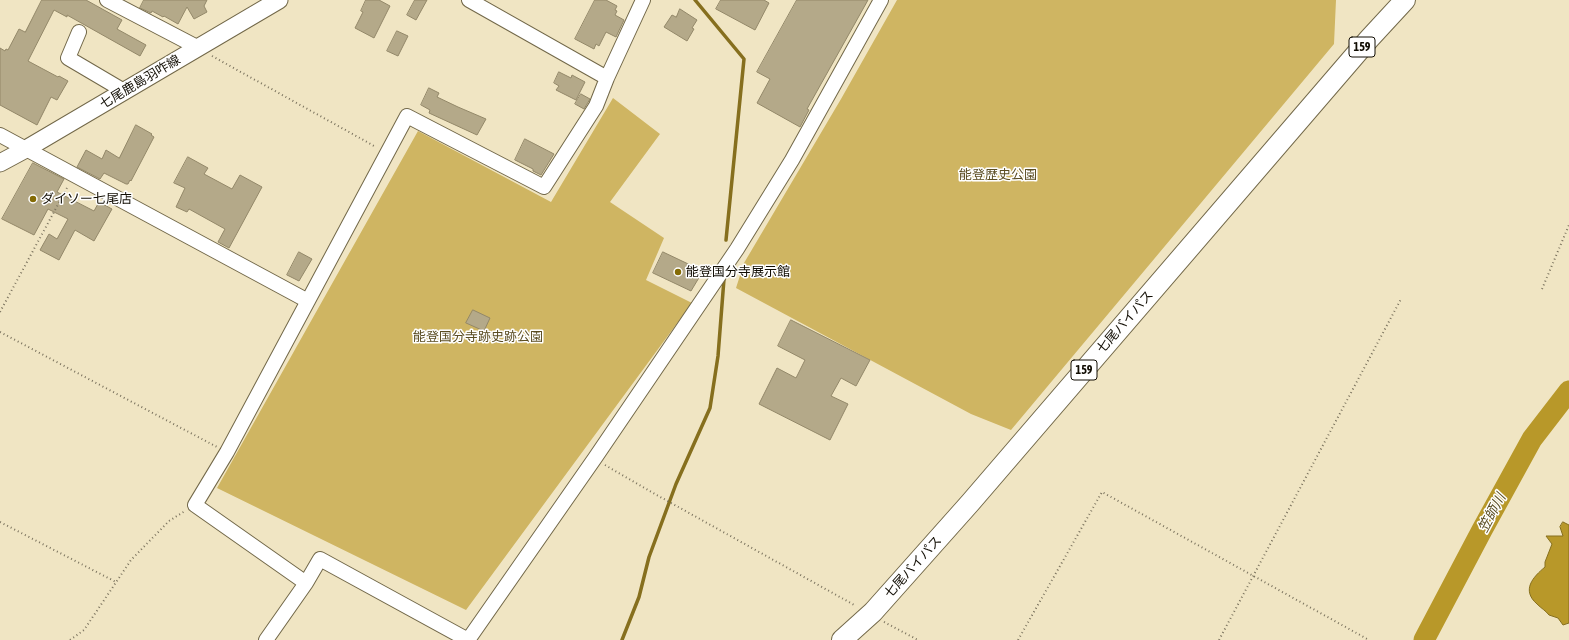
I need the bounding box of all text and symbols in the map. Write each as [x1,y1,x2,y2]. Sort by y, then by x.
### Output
road number: 159 [1349,37,1375,57]
street label: 七尾鹿島羽咋線 [97,52,183,112]
park label: 能登歴史公園 [959,167,1037,183]
place label: ダイソー七尾店 [41,191,132,207]
marker: ダイソー七尾店 [28,194,38,204]
place label: 能登国分寺展示館 [686,264,790,280]
marker: 能登国分寺展示館 [673,267,683,277]
street label: 七尾バイパス [1094,287,1156,357]
park label: 能登国分寺跡史跡公園 [413,329,543,345]
road number: 159 [1071,360,1097,380]
water label: 笠師川 [1475,491,1509,535]
street label: 七尾バイパス [881,533,945,601]

